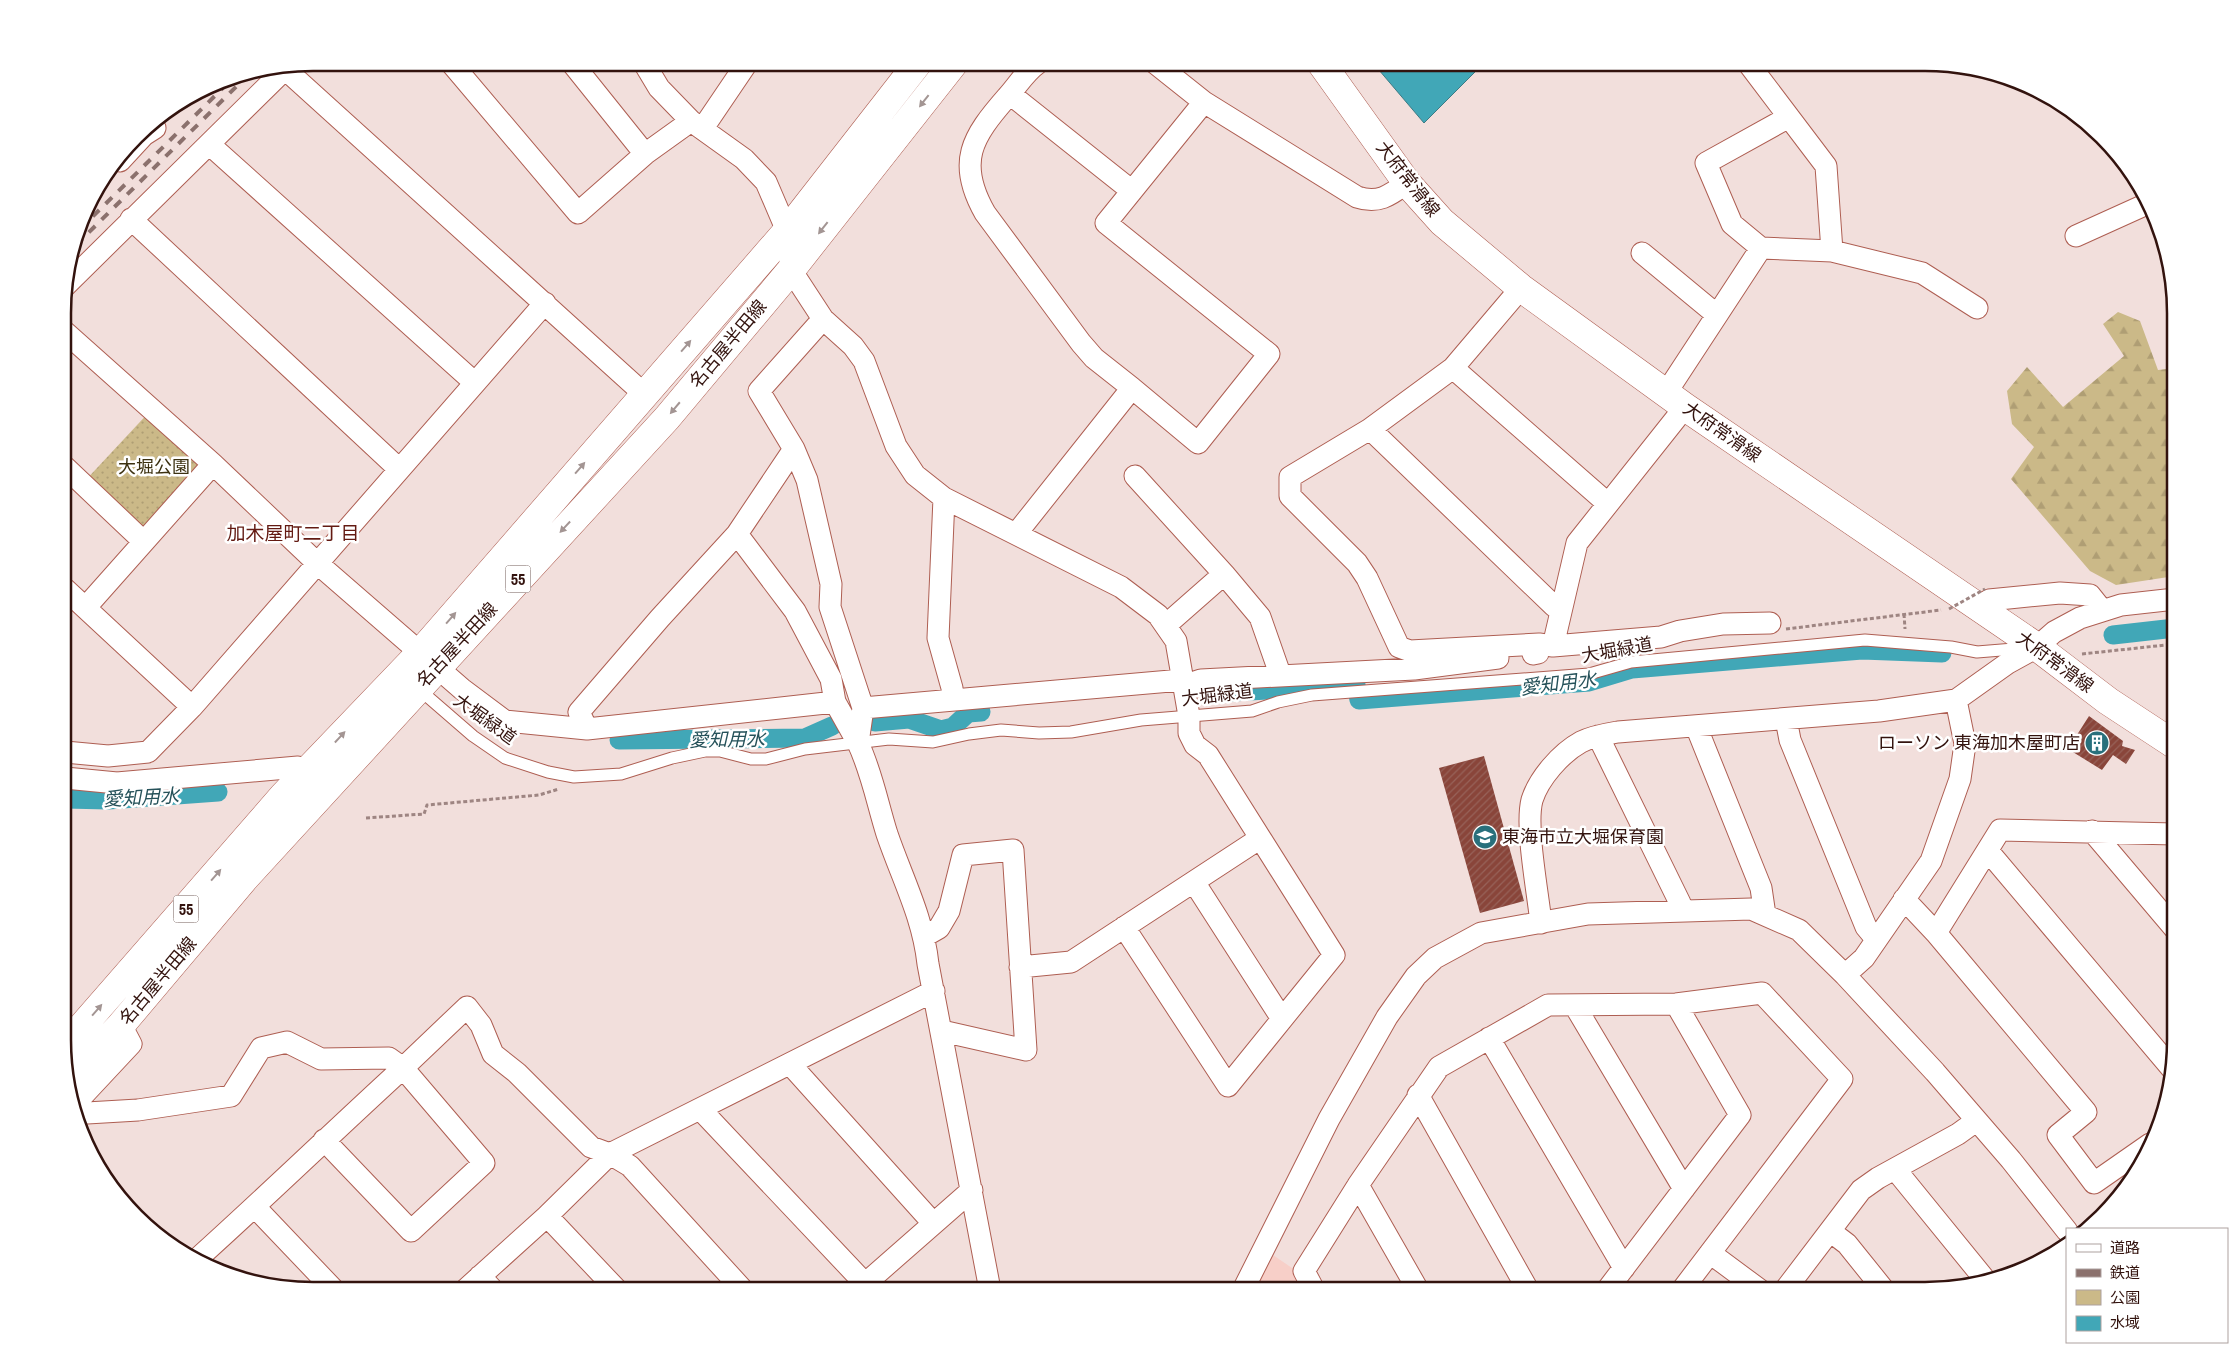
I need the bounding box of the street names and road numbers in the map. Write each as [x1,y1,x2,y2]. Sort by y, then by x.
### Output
street label: 大府常滑線 [1371,136,1446,222]
street label: 名古屋半田線 [683,294,772,393]
street label: 大府常滑線 [1678,396,1766,468]
road number: 55 [506,566,530,592]
street label: 名古屋半田線 [411,597,503,693]
street label: 大府常滑線 [2012,625,2099,698]
street label: 大堀緑道 [1579,631,1655,668]
street label: 大堀緑道 [1180,678,1254,711]
street label: 大堀緑道 [449,687,522,750]
road number: 55 [174,896,198,922]
street label: 名古屋半田線 [113,931,202,1030]

